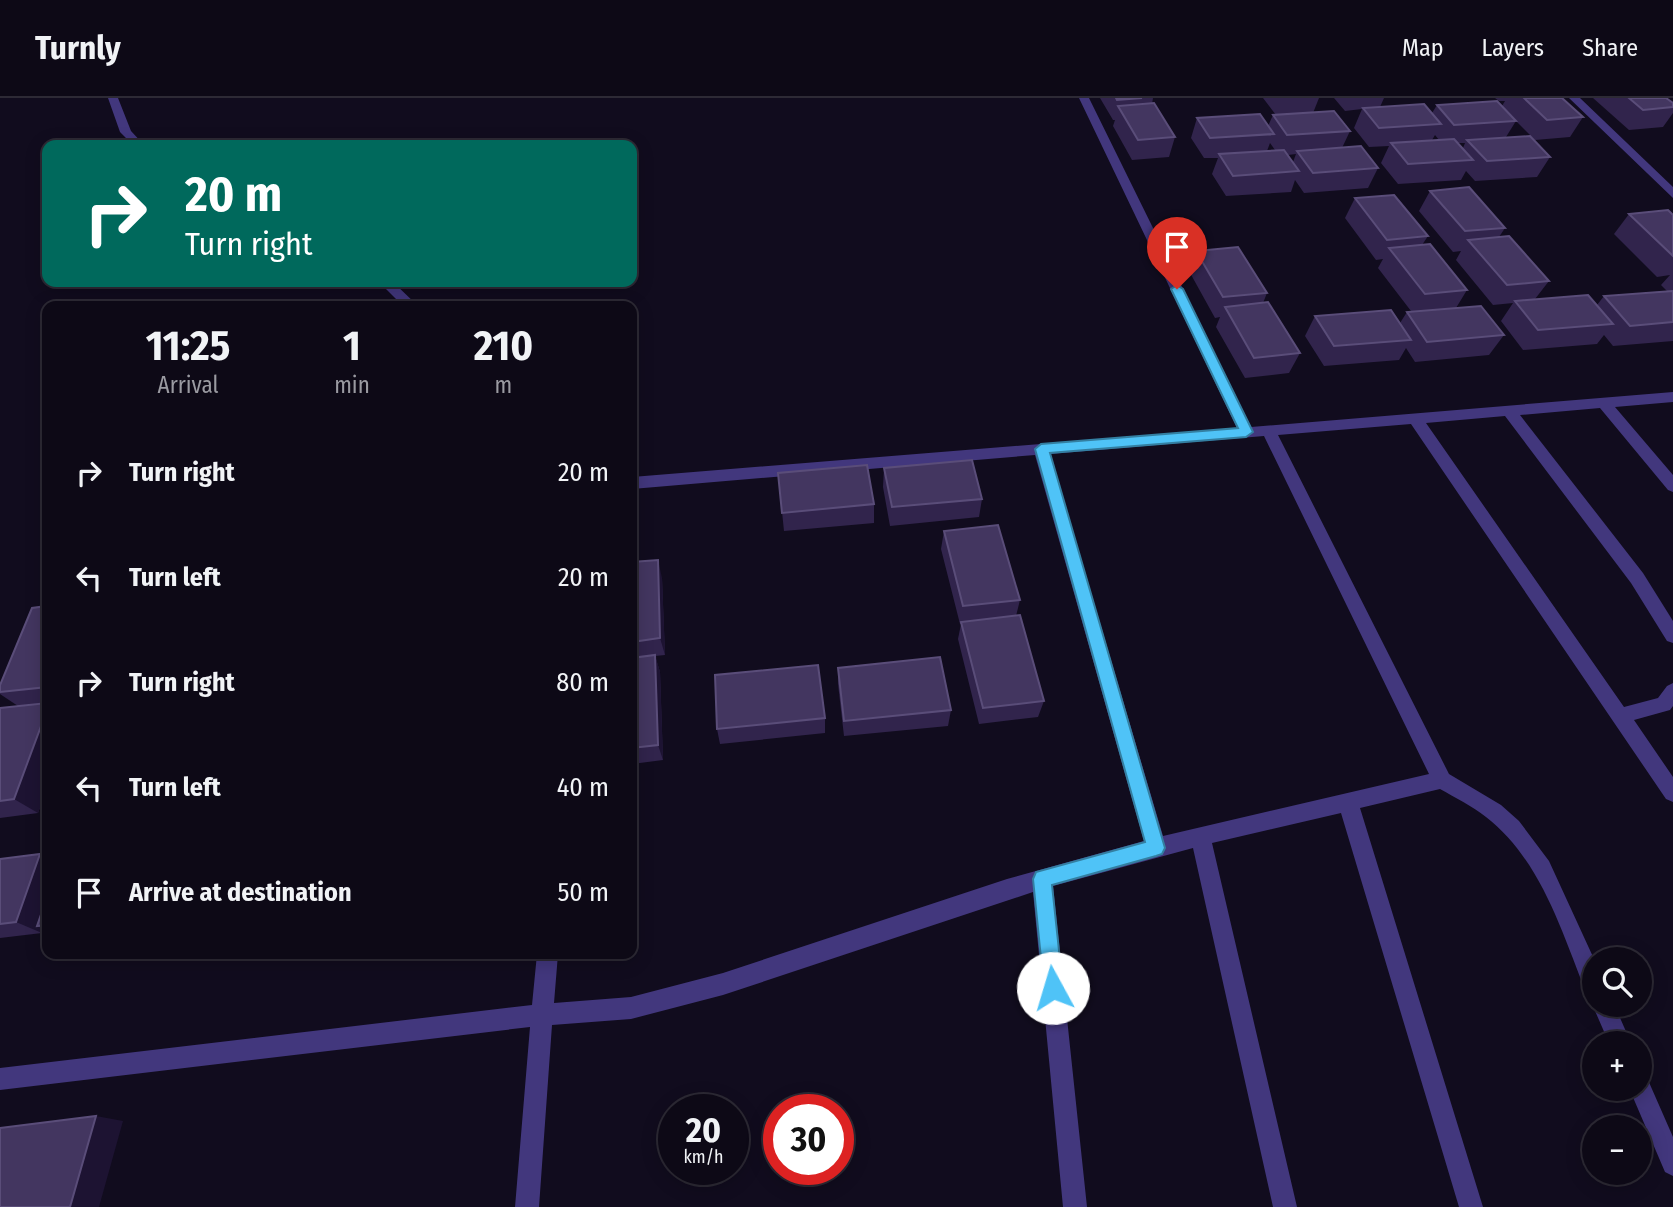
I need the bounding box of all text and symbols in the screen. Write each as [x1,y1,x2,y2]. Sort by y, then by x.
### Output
text: Turnly [35,28,121,68]
text: Map [1402,34,1444,62]
text: Layers [1482,34,1544,62]
text: Share [1582,34,1638,62]
text: 20 m [185,165,282,224]
icon: right [70,168,161,259]
pin [1147,217,1207,289]
text: Turn right [185,225,312,263]
icon: arrive [1158,228,1196,266]
text: 11:25 [146,321,230,371]
text: 1 [343,321,361,371]
text: 210 [474,321,533,371]
text: Arrival [158,371,219,399]
text: min [334,371,370,399]
text: m [495,371,512,399]
icon: right [70,454,108,492]
text: Turn right [129,457,235,488]
text: 20 m [558,457,609,488]
icon: left [70,559,108,597]
text: Turn left [129,562,221,593]
text: 20 m [558,562,609,593]
icon: right [70,664,108,702]
text: Turn right [129,667,235,698]
text: 80 m [556,667,609,698]
icon: left [70,769,108,807]
text: Turn left [129,772,221,803]
text: 40 m [557,772,609,803]
icon: arrive [70,874,108,912]
text: Arrive at destination [129,877,352,908]
text: 50 m [557,877,609,908]
map controls [1582,947,1652,1185]
button: search [1582,947,1652,1017]
position arrow [1016,951,1090,1025]
button: + [1582,1031,1652,1101]
speed limit sign: 30 [763,1094,854,1185]
text: 20 [686,1109,721,1151]
button: − [1582,1115,1652,1185]
text: km/h [683,1146,724,1168]

